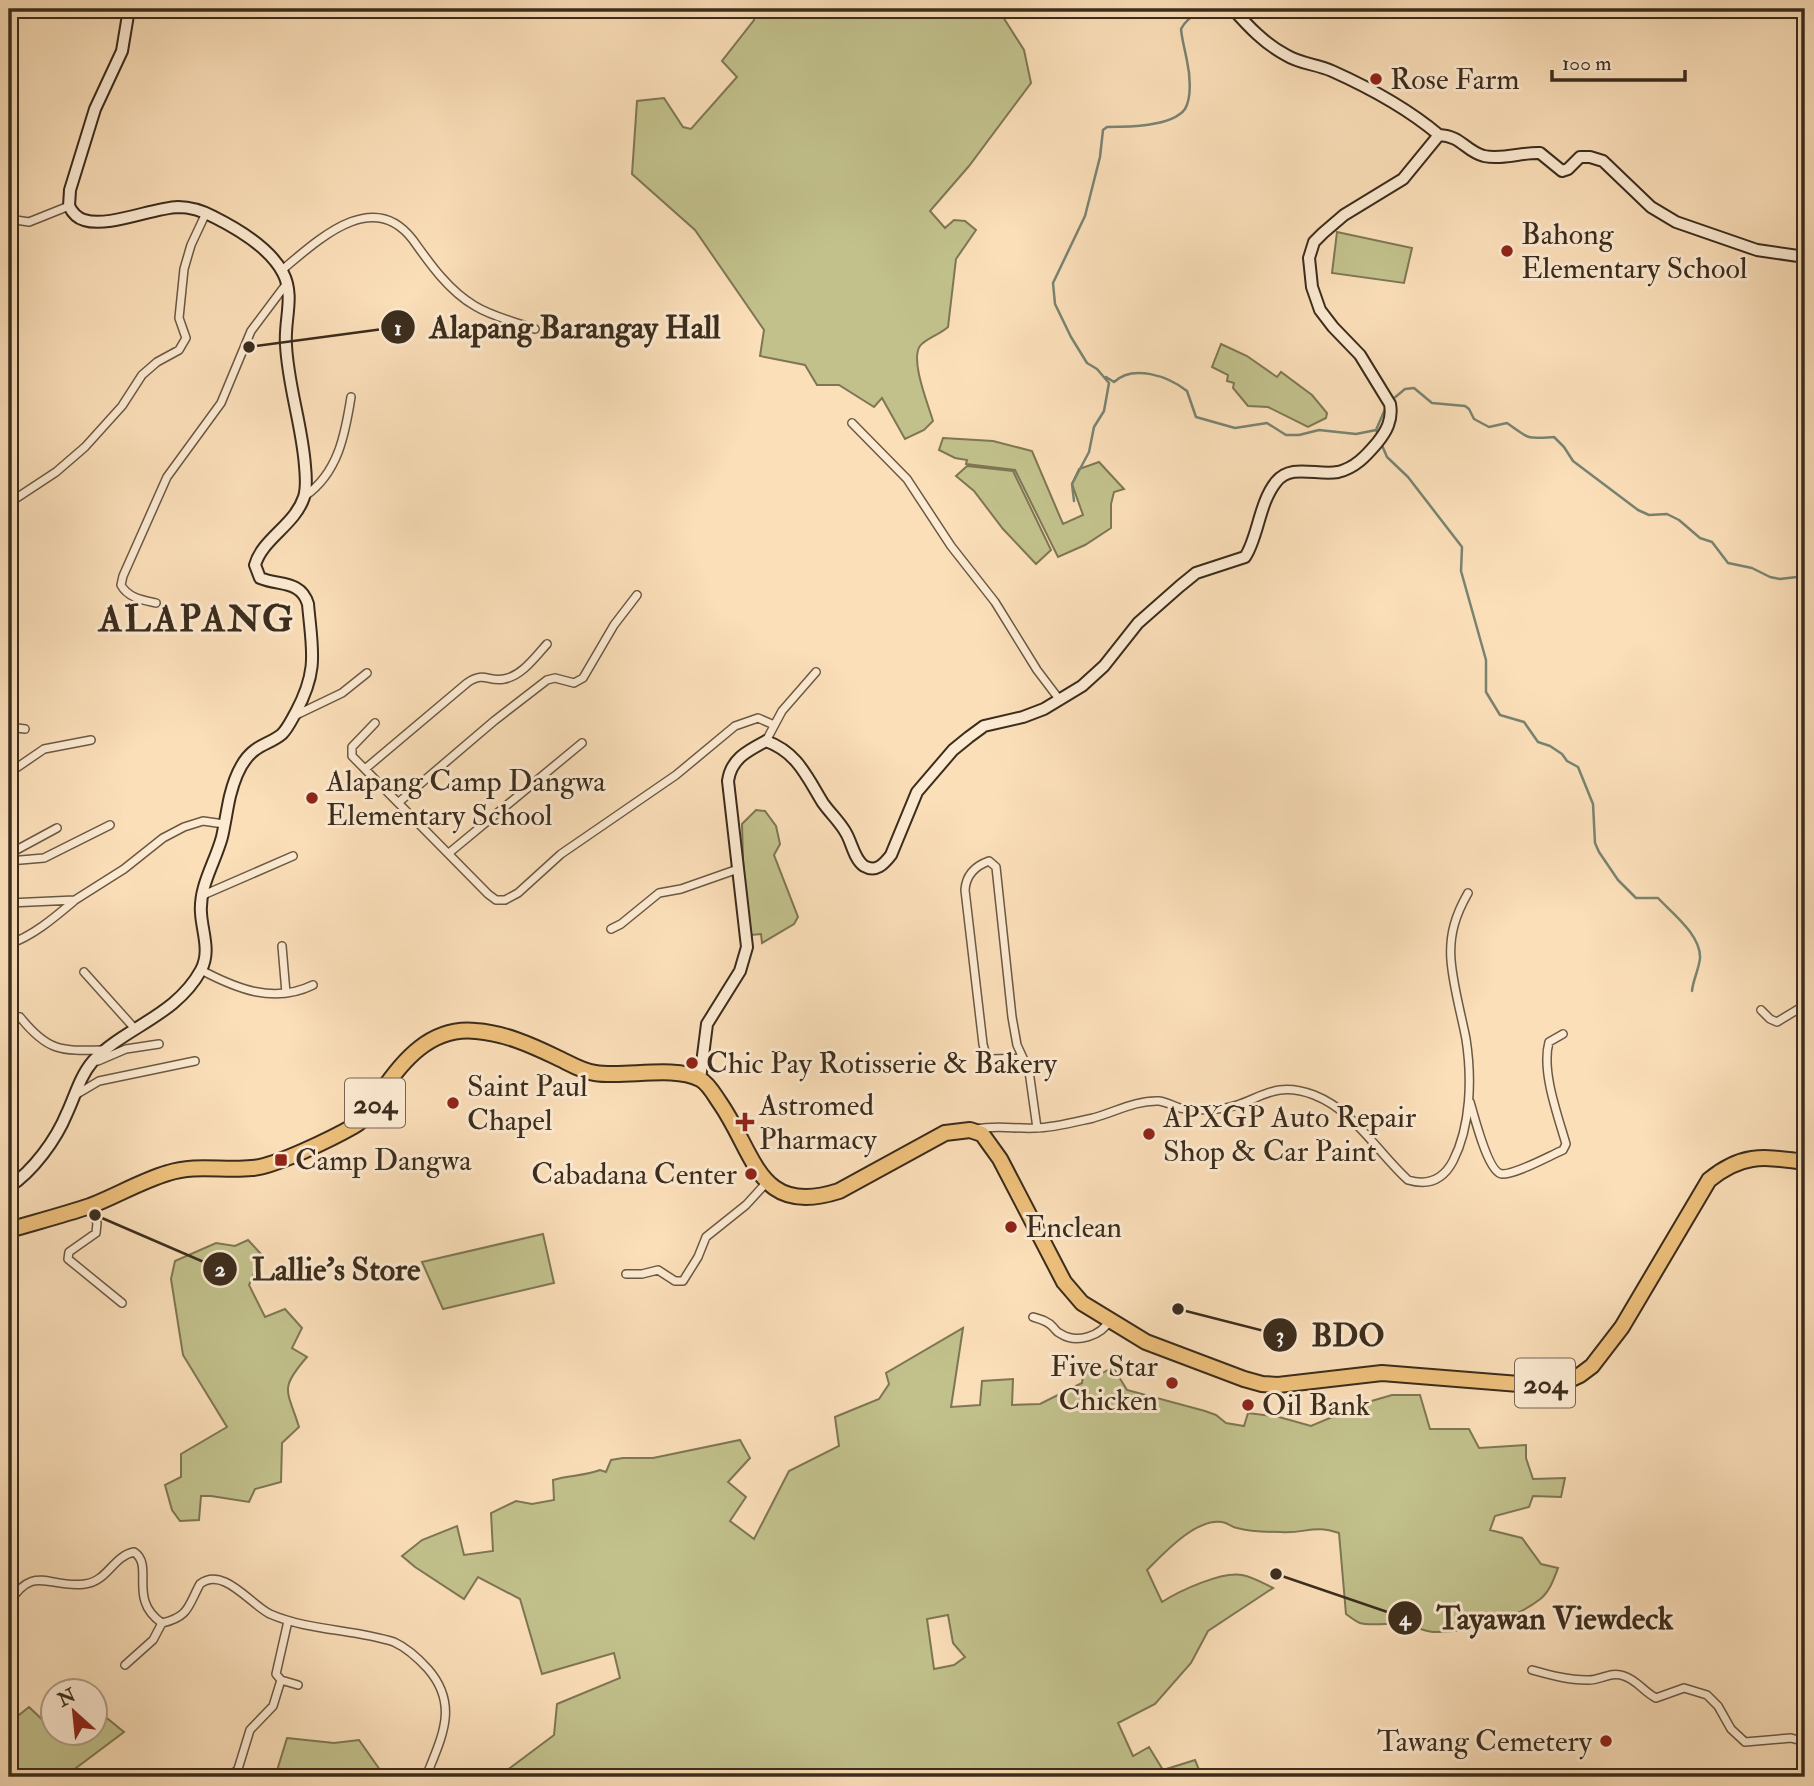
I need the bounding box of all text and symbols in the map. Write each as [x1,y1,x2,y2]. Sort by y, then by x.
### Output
scale bar [1552,38,1685,82]
text: 100 m [1562,50,1612,77]
place label: Rose Farm [1390,61,1520,98]
marker: Rose Farm [1368,71,1384,87]
place label: Bahong Elementary School [1521,216,1748,287]
marker: Bahong Elementary School [1499,243,1515,259]
callout: Alapang Barangay Hall [380,301,734,354]
text: Alapang Barangay Hall [428,308,721,348]
text: 1 [394,315,402,342]
district label: ALAPANG [97,596,295,643]
place label: Alapang Camp Dangwa Elementary School [325,763,606,834]
marker: Alapang Camp Dangwa Elementary School [304,790,320,806]
place label: Chic Pay Rotisserie & Bakery [706,1045,1058,1082]
marker: Chic Pay Rotisserie & Bakery [684,1055,700,1071]
place label: Saint Paul Chapel [467,1068,588,1139]
road number: 204 [345,1078,405,1128]
place label: Astromed Pharmacy [758,1087,878,1158]
marker: Saint Paul Chapel [445,1095,461,1111]
place label: APXGP Auto Repair Shop & Car Paint [1162,1099,1416,1170]
marker: Astromed Pharmacy [737,1114,753,1130]
marker: APXGP Auto Repair Shop & Car Paint [1141,1126,1157,1142]
place label: Camp Dangwa [295,1142,472,1179]
marker: Camp Dangwa [273,1152,289,1168]
place label: Cabadana Center [531,1156,737,1193]
marker: Cabadana Center [743,1166,759,1182]
place label: Enclean [1025,1209,1122,1246]
marker: Enclean [1003,1219,1019,1235]
callout: Lallie's Store [202,1242,434,1295]
text: Lallie's Store [252,1250,421,1290]
text: 2 [215,1256,226,1283]
callout: BDO [1263,1308,1399,1361]
text: BDO [1312,1316,1384,1356]
text: 3 [1276,1322,1284,1349]
place label: Five Star Chicken [1050,1348,1158,1419]
road number: 204 [1515,1358,1575,1408]
marker: Five Star Chicken [1164,1375,1180,1391]
place label: Oil Bank [1262,1387,1370,1424]
marker: Oil Bank [1240,1397,1256,1413]
callout: Tayawan Viewdeck [1388,1591,1687,1644]
text: Tayawan Viewdeck [1436,1599,1674,1639]
text: 4 [1398,1605,1412,1632]
north arrow [38,1678,108,1748]
text: N [53,1683,81,1713]
place label: Tawang Cemetery [1377,1723,1593,1760]
marker: Tawang Cemetery [1598,1733,1614,1749]

